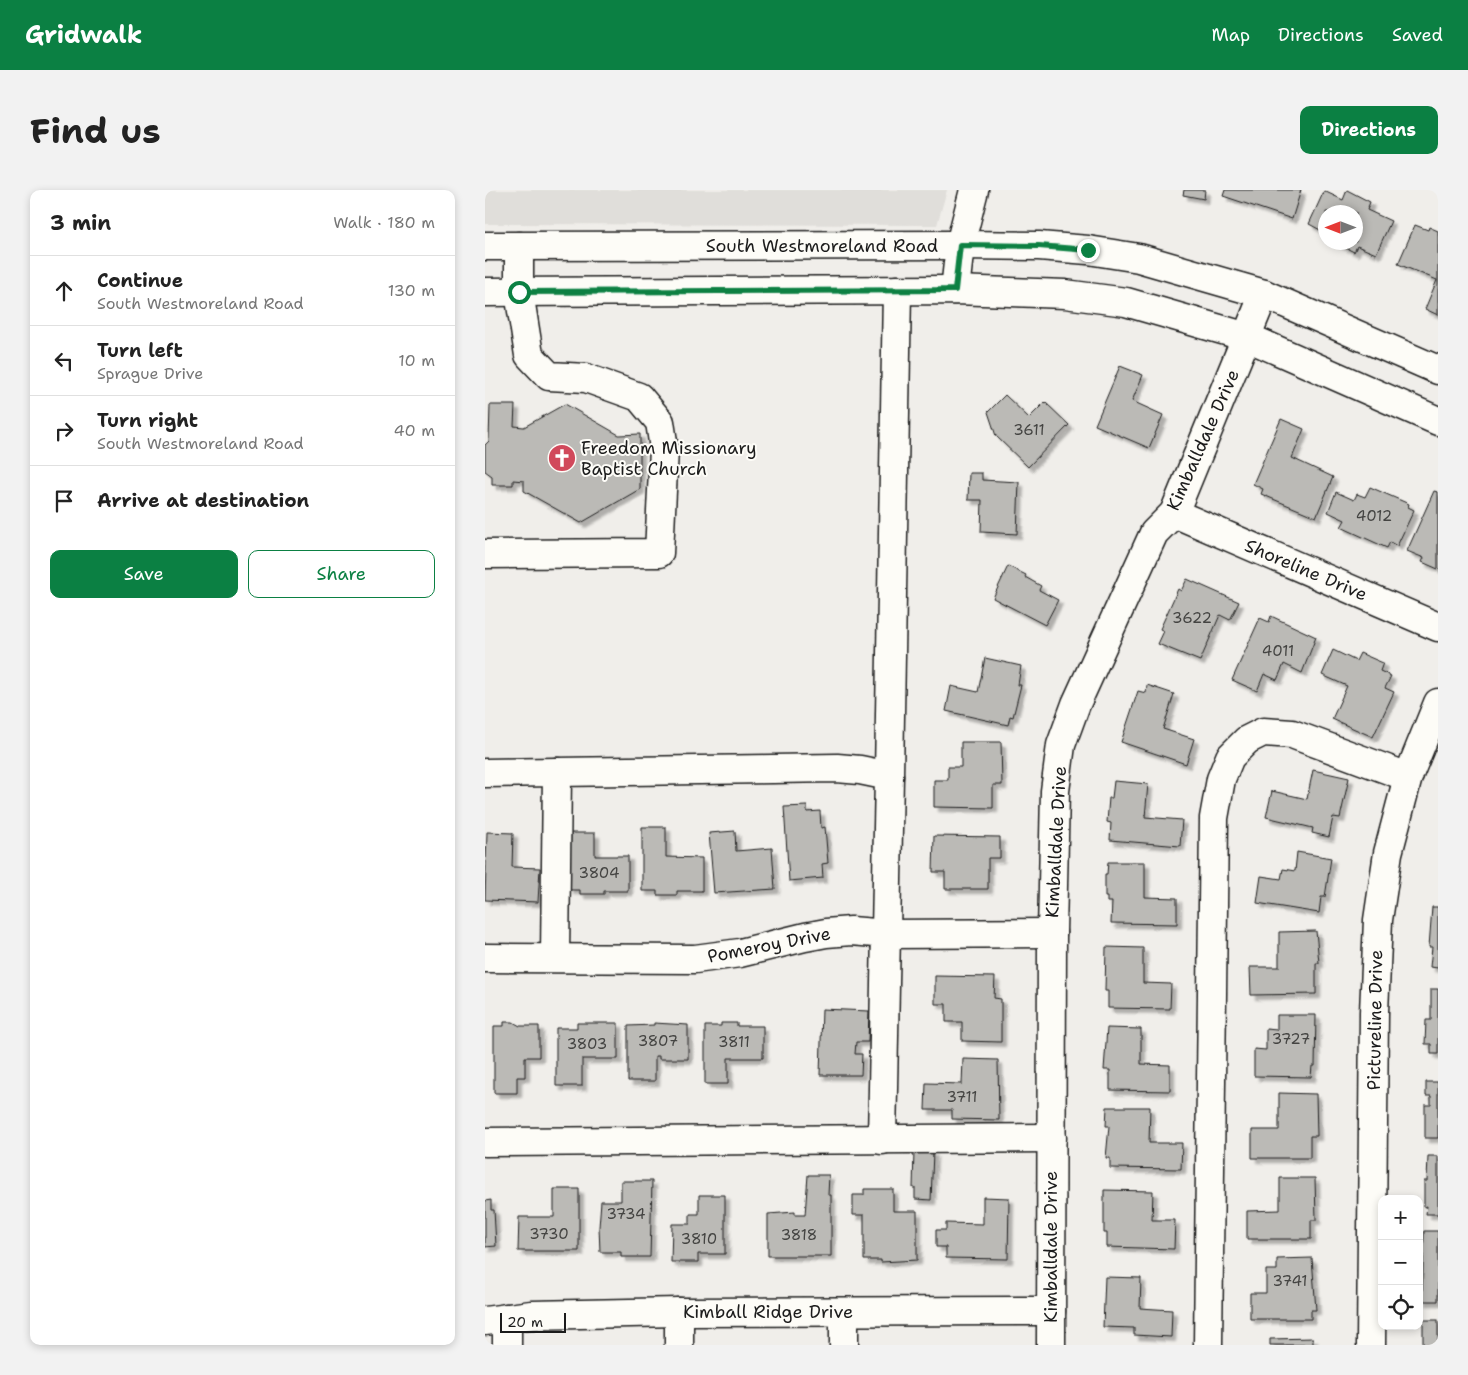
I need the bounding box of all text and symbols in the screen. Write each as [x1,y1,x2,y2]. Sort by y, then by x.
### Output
text: Gridwalk [25,19,142,51]
text: Map [1212,23,1250,47]
text: Directions [1278,23,1364,47]
text: Saved [1392,23,1443,47]
button: Directions [1300,106,1438,154]
text: Find us [30,107,161,154]
north arrow [1318,205,1363,250]
text: 3 min [50,209,111,237]
text: Walk · 180 m [333,212,435,233]
street label: South Westmoreland Road [706,234,938,258]
route end [1077,239,1100,262]
text: Continue [97,268,183,293]
icon: ahead [50,277,78,305]
text: 130 m [388,280,435,301]
route start [508,281,531,304]
text: South Westmoreland Road [97,293,304,314]
text: Turn left [97,338,183,363]
icon: left [50,347,78,375]
text: 10 m [398,350,435,371]
text: Sprague Drive [97,363,203,384]
street label: Kimballdale Drive [1161,366,1245,514]
text: Turn right [97,408,198,433]
icon: right [50,417,78,445]
text: 40 m [393,420,435,441]
house number: 3611 [1013,420,1045,440]
text: South Westmoreland Road [97,433,304,454]
place label: Freedom Missionary Baptist Church [581,436,757,481]
church icon: Freedom Missionary Baptist Church [547,443,577,473]
icon: arrive [50,487,78,515]
text: Arrive at destination [97,488,309,513]
house number: 4012 [1356,506,1392,526]
street label: Shoreline Drive [1241,533,1371,607]
button: Save [50,550,238,598]
button: Share [248,550,435,598]
house number: 3622 [1172,608,1212,628]
house number: 4011 [1262,641,1294,661]
street label: Kimballdale Drive [1040,765,1072,919]
house number: 3804 [579,863,619,883]
street label: Pomeroy Drive [705,921,833,969]
street label: Pictureline Drive [1362,949,1388,1091]
house number: 3727 [1272,1029,1310,1049]
house number: 3807 [638,1031,678,1051]
house number: 3811 [718,1032,750,1052]
house number: 3803 [567,1034,607,1054]
house number: 3711 [947,1087,977,1107]
street label: Kimballdale Drive [1039,1171,1063,1323]
map controls [1378,1195,1423,1330]
button: + [1378,1195,1423,1240]
house number: 3734 [606,1204,646,1224]
house number: 3730 [529,1224,569,1244]
house number: 3818 [781,1225,817,1245]
house number: 3810 [681,1229,717,1249]
button: − [1378,1240,1423,1285]
house number: 3741 [1272,1271,1308,1291]
button: locate [1378,1285,1423,1330]
street label: Kimball Ridge Drive [683,1300,853,1324]
scale bar [500,1310,566,1333]
text: 20 m [507,1313,543,1331]

